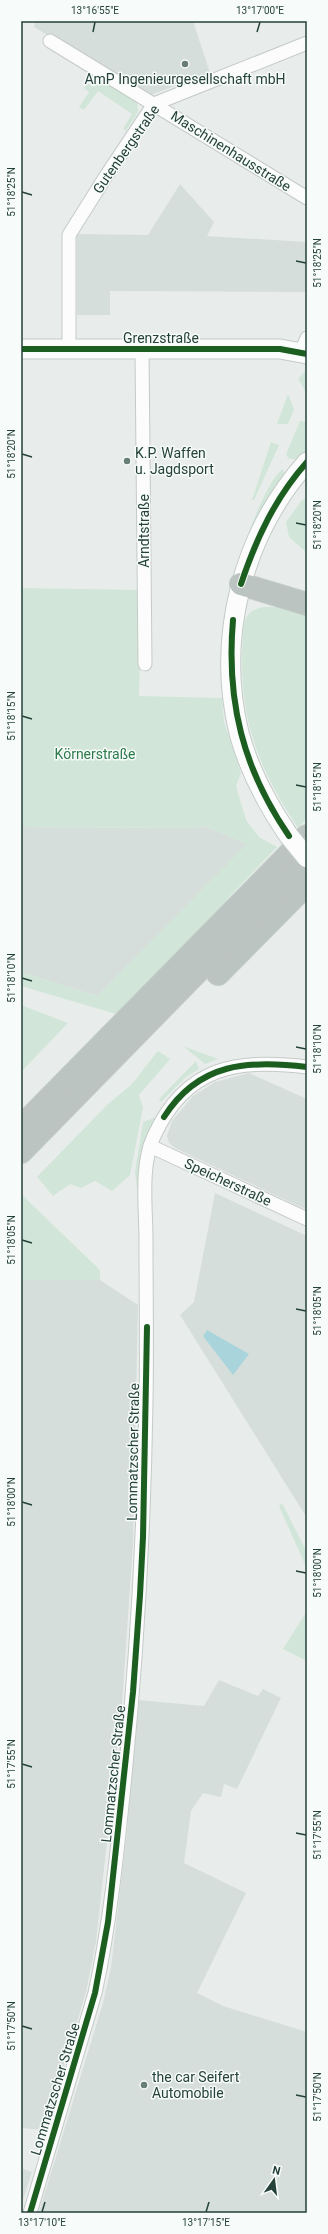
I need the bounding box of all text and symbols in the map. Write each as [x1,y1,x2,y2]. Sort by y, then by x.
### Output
text: 13°16'55"E [71,5,119,16]
text: 13°17'00"E [236,5,284,16]
marker: AmP Ingenieurgesellschaft mbH [180,59,190,69]
place label: AmP Ingenieurgesellschaft mbH [84,71,286,87]
street label: Gutenbergstraße [90,102,162,196]
street label: Maschinenhausstraße [168,108,294,194]
text: 51°18'25"N [6,167,17,217]
text: 51°18'25"N [312,238,323,288]
street label: Grenzstraße [123,330,199,346]
text: 51°18'20"N [6,429,17,479]
place label: K.P. Waffen u. Jagdsport [135,445,214,477]
marker: K.P. Waffen u. Jagdsport [122,456,132,466]
street label: Arndtstraße [136,494,152,568]
text: 51°18'20"N [312,500,323,550]
text: 51°18'15"N [6,691,17,741]
park label: Körnerstraße [55,746,135,762]
text: 51°18'15"N [312,762,323,812]
text: 51°18'10"N [6,953,17,1003]
text: 51°18'10"N [312,1024,323,1074]
street label: Speicherstraße [182,1155,274,1209]
text: 51°18'05"N [6,1215,17,1265]
text: 51°18'05"N [312,1286,323,1336]
street label: Lommatzscher Straße [124,1383,142,1521]
text: 51°18'00"N [6,1477,17,1527]
text: 51°18'00"N [312,1548,323,1598]
street label: Lommatzscher Straße [98,1705,128,1843]
text: 51°17'55"N [6,1739,17,1789]
text: 51°17'55"N [312,1810,323,1860]
text: 51°17'50"N [6,2001,17,2051]
street label: Lommatzscher Straße [27,2021,83,2157]
place label: the car Seifert Automobile [152,2069,240,2101]
text: 51°17'50"N [312,2072,323,2122]
marker: the car Seifert Automobile [139,2080,149,2090]
north arrow [254,2160,294,2200]
text: N [271,2164,282,2178]
text: 13°17'10"E [18,2217,66,2228]
text: 13°17'15"E [182,2217,230,2228]

